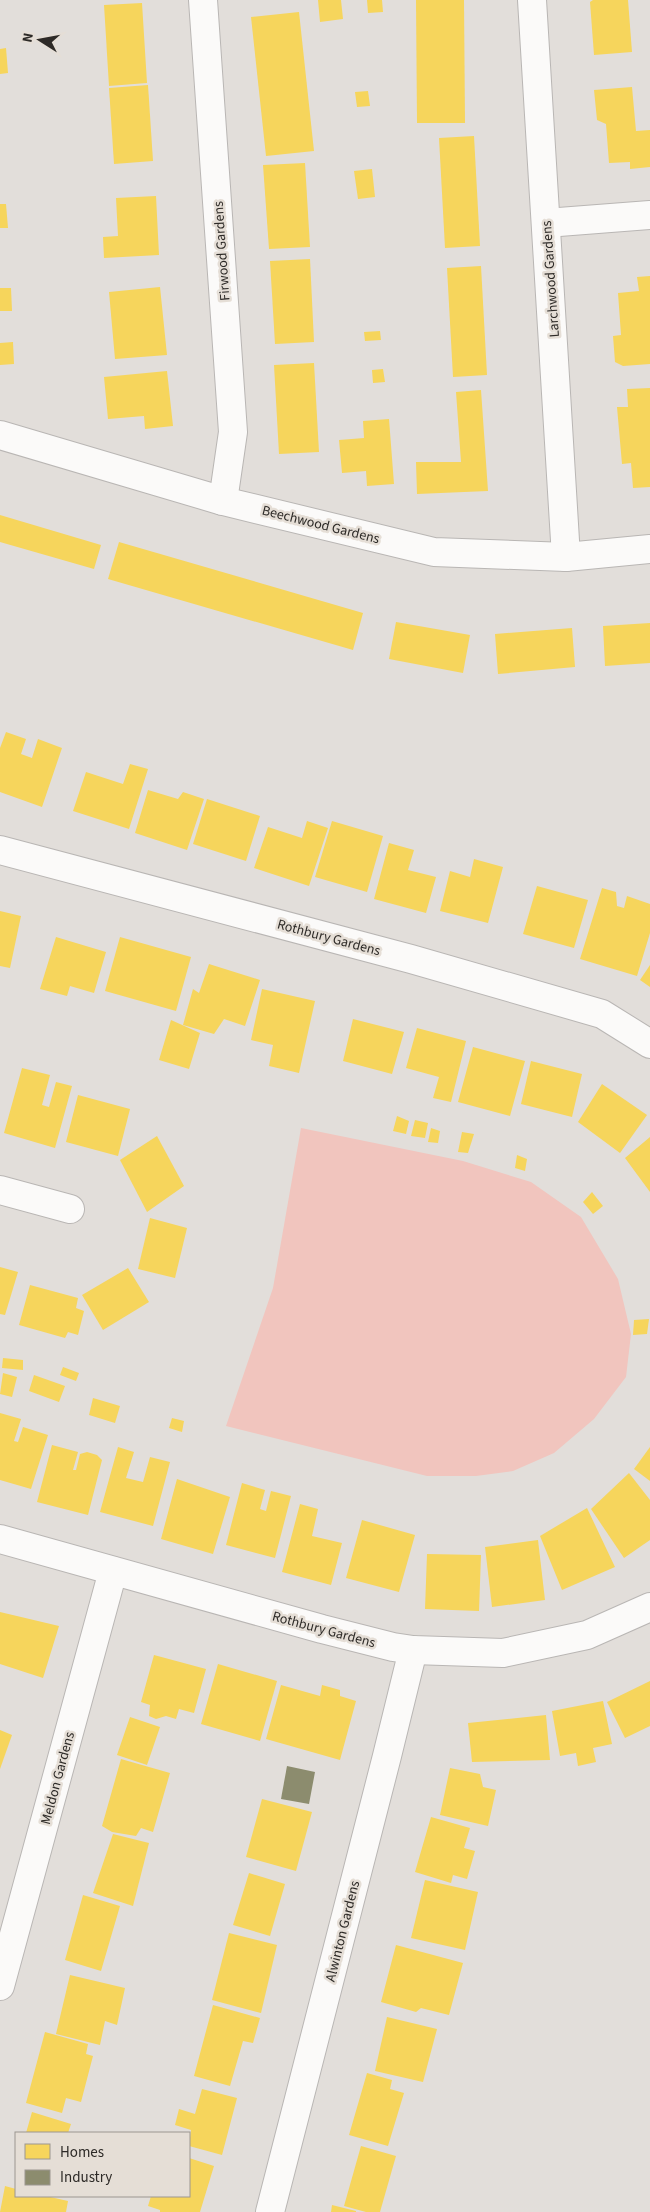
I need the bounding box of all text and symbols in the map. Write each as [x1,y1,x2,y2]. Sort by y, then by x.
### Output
north arrow [15,15,65,65]
text: N [18,31,39,44]
street label: Firwood Gardens [209,200,235,301]
street label: Larchwood Gardens [537,220,565,338]
street label: Beechwood Gardens [260,501,382,549]
street label: Rothbury Gardens [275,915,383,961]
street label: Rothbury Gardens [270,1607,378,1653]
street label: Meldon Gardens [36,1730,80,1827]
street label: Alwinton Gardens [321,1878,365,1984]
legend [15,2132,190,2197]
text: Homes [60,2142,104,2163]
text: Industry [60,2167,112,2188]

